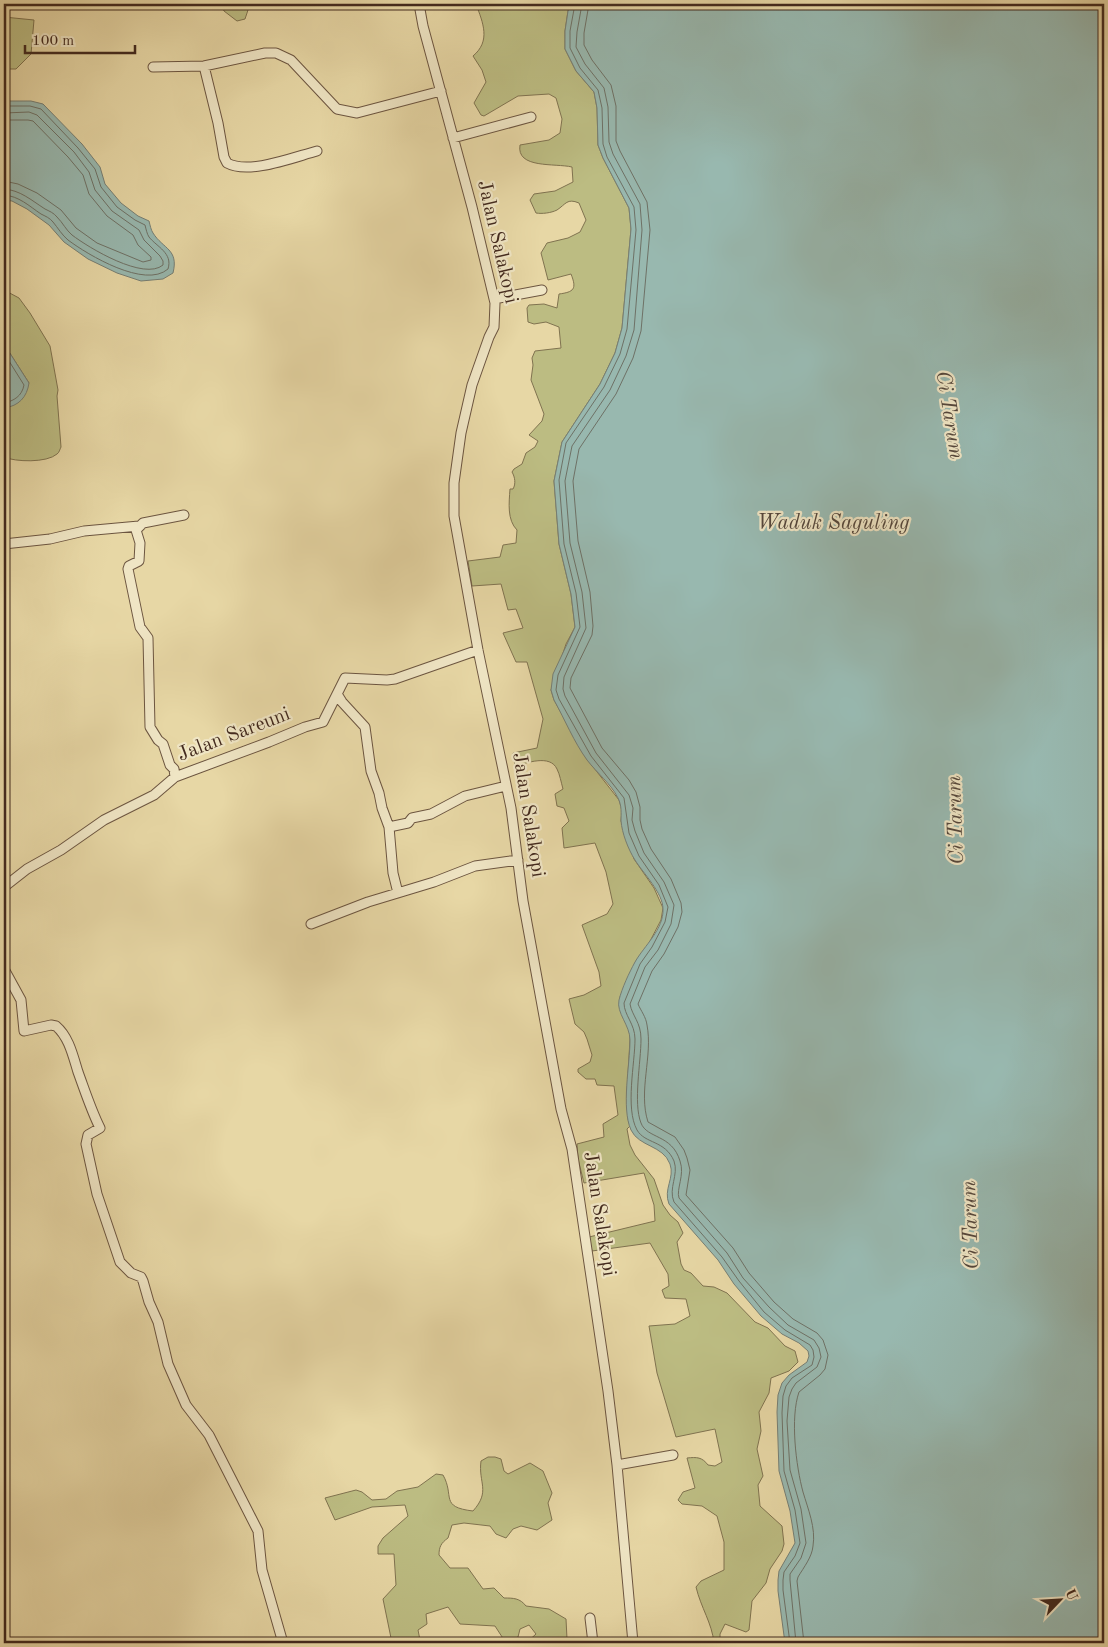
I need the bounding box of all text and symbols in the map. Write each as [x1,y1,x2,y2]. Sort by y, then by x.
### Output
scale bar [25,22,135,54]
text: 100 m [32,34,74,49]
street label: Jalan Salakopi [473,178,521,306]
water label: Ci Tarum [932,369,966,461]
water label: Waduk Saguling [756,513,910,534]
street label: Jalan Sareuni [175,704,293,766]
street label: Jalan Salakopi [508,751,548,879]
water label: Ci Tarum [944,775,968,865]
street label: Jalan Salakopi [579,1150,619,1278]
water label: Ci Tarum [959,1180,983,1270]
north arrow [1036,1574,1086,1624]
text: U [1062,1587,1080,1603]

